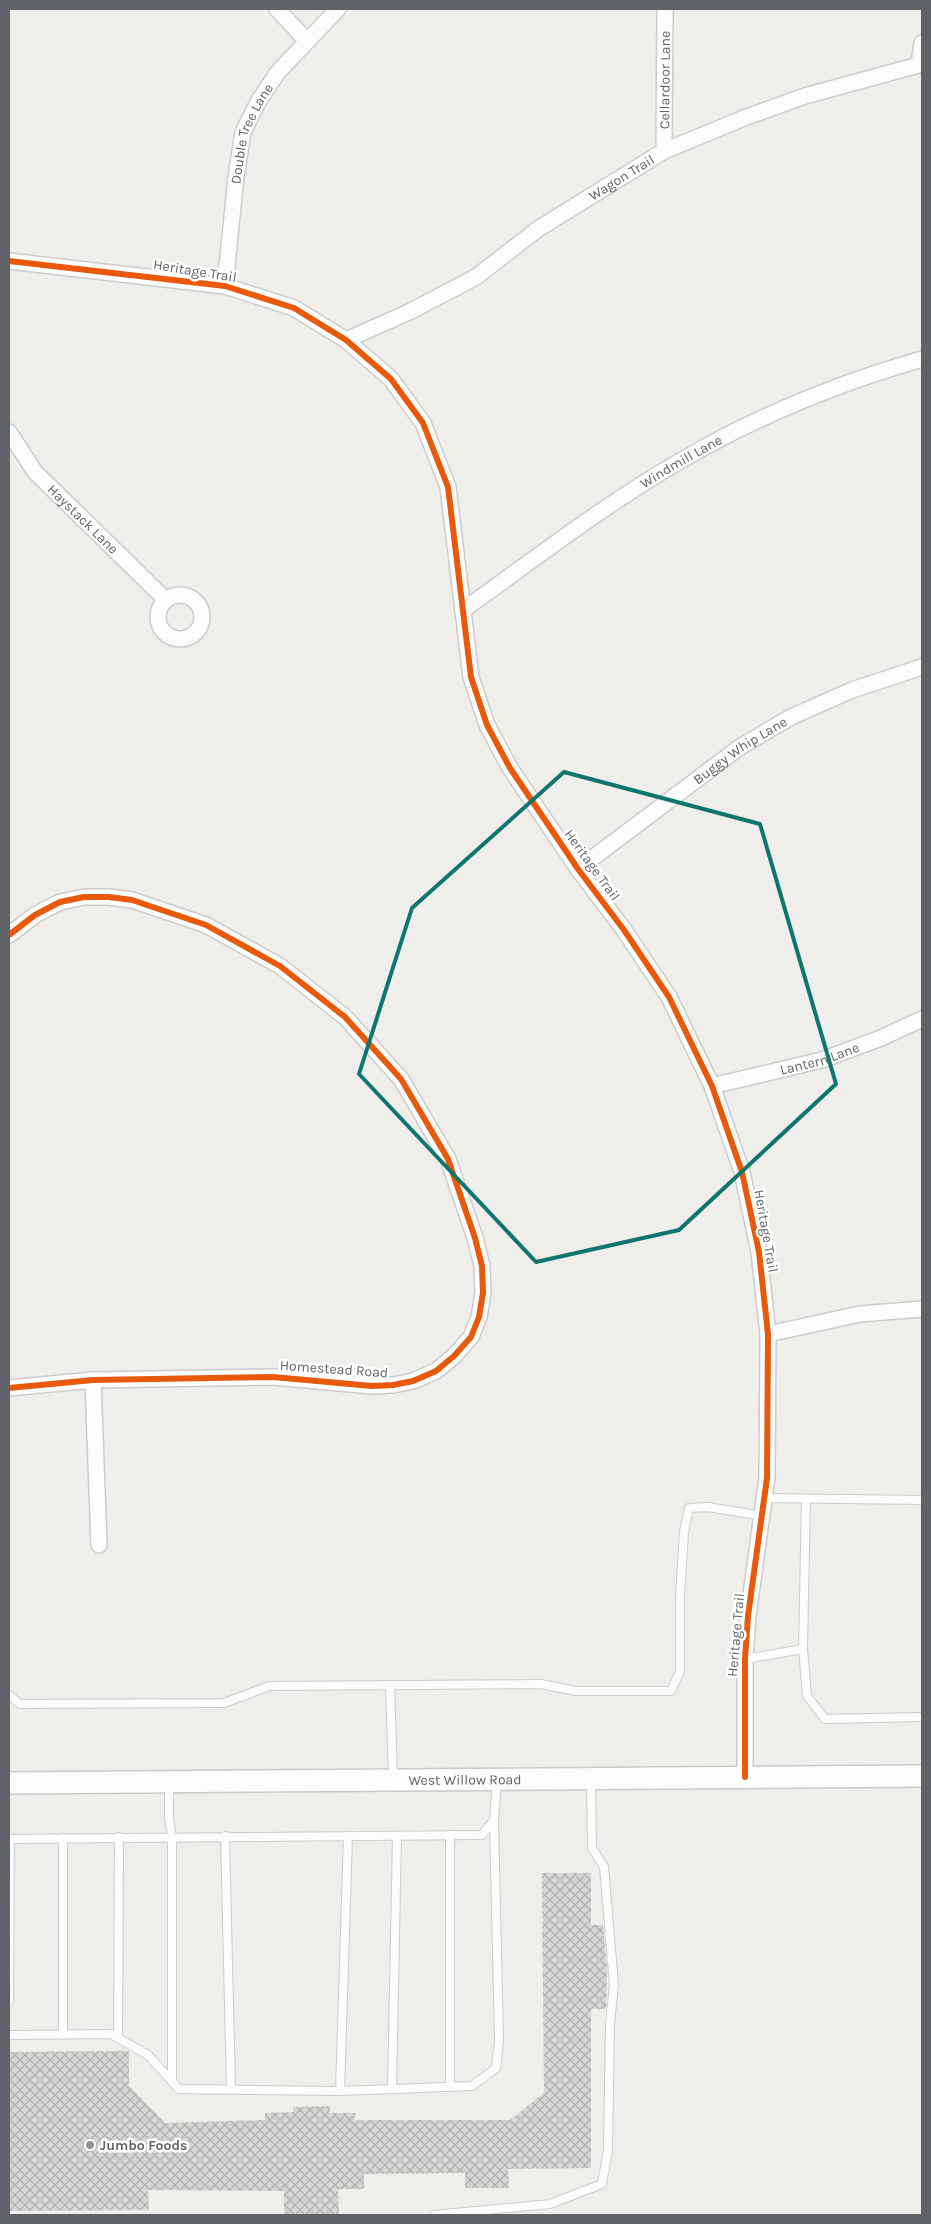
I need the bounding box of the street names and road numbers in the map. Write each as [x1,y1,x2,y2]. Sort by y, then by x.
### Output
street label: Cellardoor Lane [656,31,673,129]
street label: Double Tree Lane [227,80,277,185]
street label: Wagon Trail [585,151,657,204]
street label: Heritage Trail [152,256,238,286]
street label: Windmill Lane [637,431,725,492]
street label: Haystack Lane [44,481,122,557]
street label: Buggy Whip Lane [690,713,790,788]
street label: Heritage Trail [560,826,624,904]
street label: Lantern Lane [778,1038,861,1078]
street label: Heritage Trail [750,1188,782,1274]
street label: Homestead Road [279,1357,389,1381]
street label: Heritage Trail [724,1592,748,1678]
street label: West Willow Road [408,1771,522,1788]

